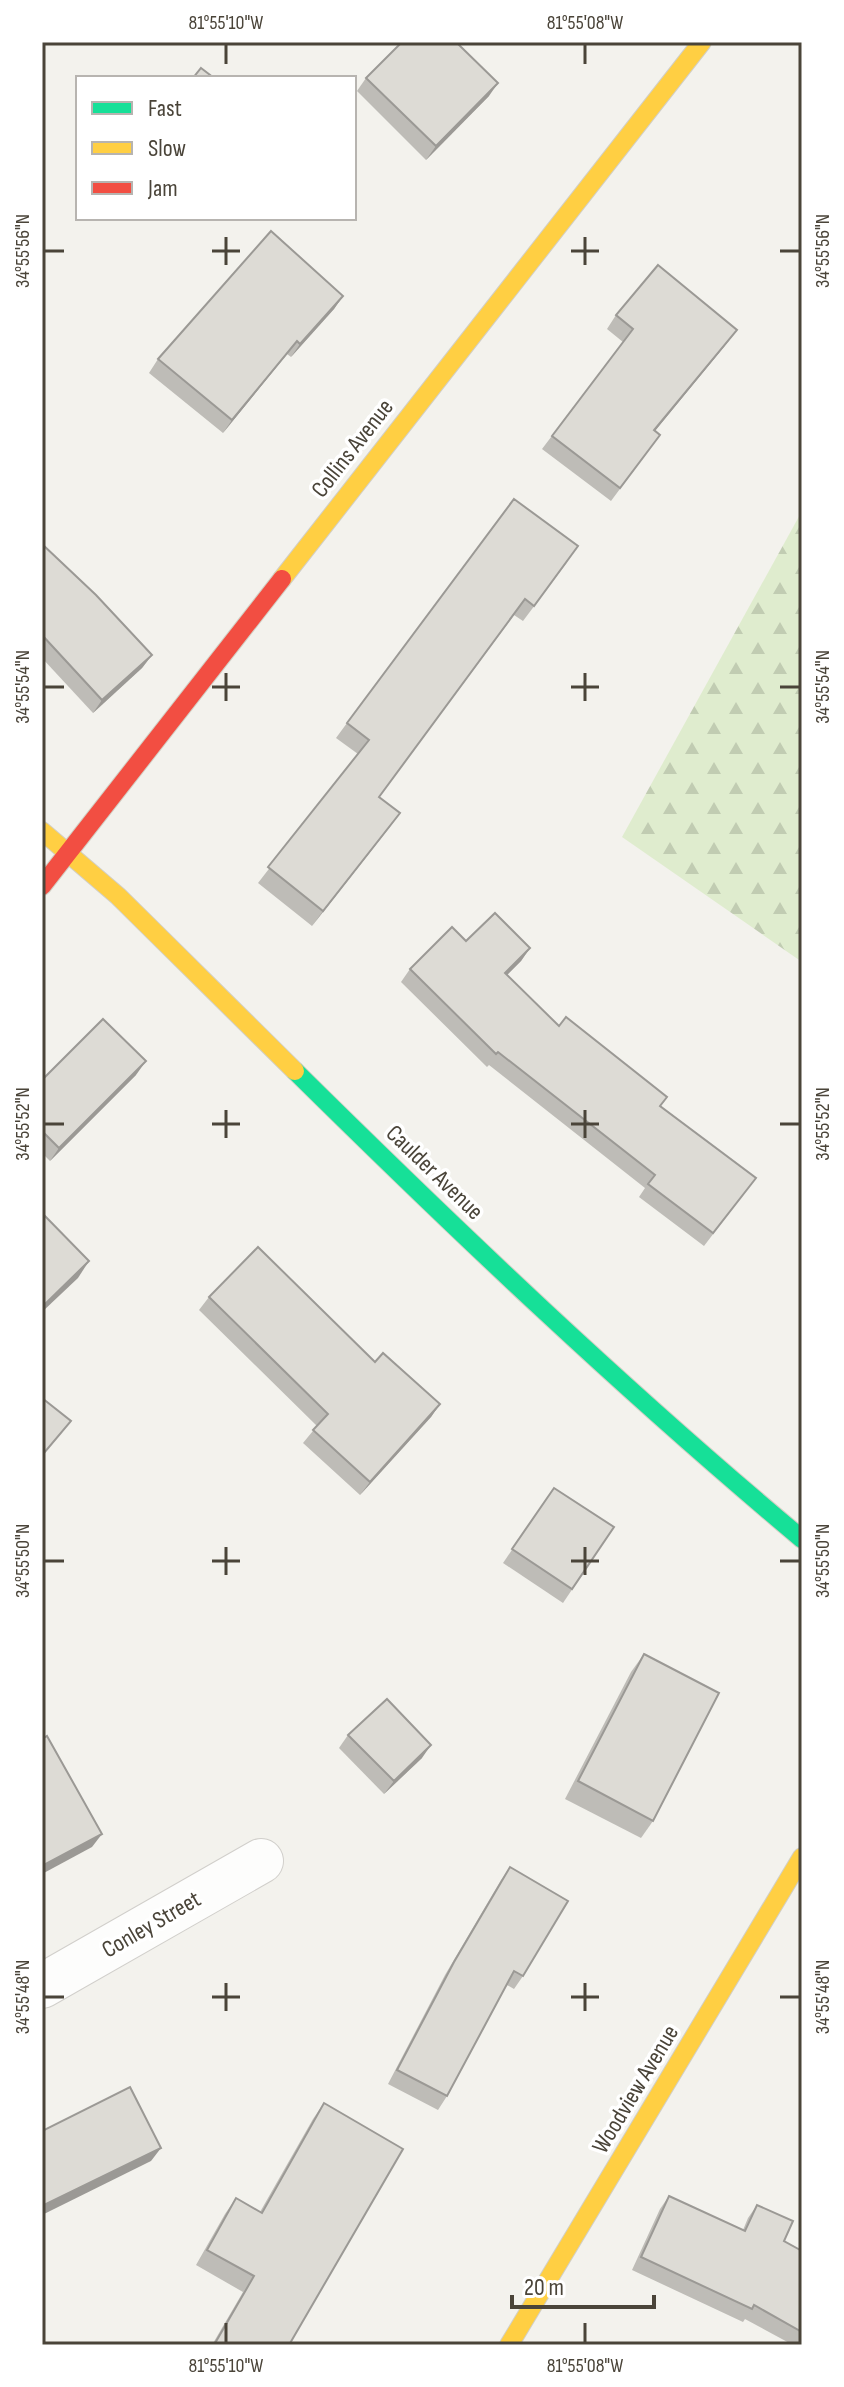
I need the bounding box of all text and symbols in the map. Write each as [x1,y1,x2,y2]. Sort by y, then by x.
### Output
text: 81°55'10"W [189,11,263,35]
text: 81°55'08"W [547,11,623,35]
legend [76,76,356,220]
text: Fast [148,94,182,123]
text: Slow [148,134,186,163]
text: Jam [147,174,178,203]
text: 34°55'56"N [11,214,35,288]
text: 34°55'56"N [811,214,835,288]
street label: Collins Avenue [305,393,400,503]
text: 34°55'54"N [11,650,35,724]
text: 34°55'54"N [811,650,835,724]
text: 34°55'52"N [11,1087,35,1161]
text: 34°55'52"N [811,1087,835,1161]
street label: Caulder Avenue [380,1119,489,1226]
text: 34°55'50"N [11,1524,35,1598]
text: 34°55'50"N [811,1524,835,1598]
street label: Conley Street [97,1885,206,1964]
text: 34°55'48"N [11,1960,35,2034]
text: 34°55'48"N [811,1960,835,2034]
street label: Woodview Avenue [586,2020,685,2159]
scale bar [512,2259,654,2309]
text: 20 m [524,2273,564,2302]
text: 81°55'10"W [189,2354,263,2378]
text: 81°55'08"W [547,2354,623,2378]

